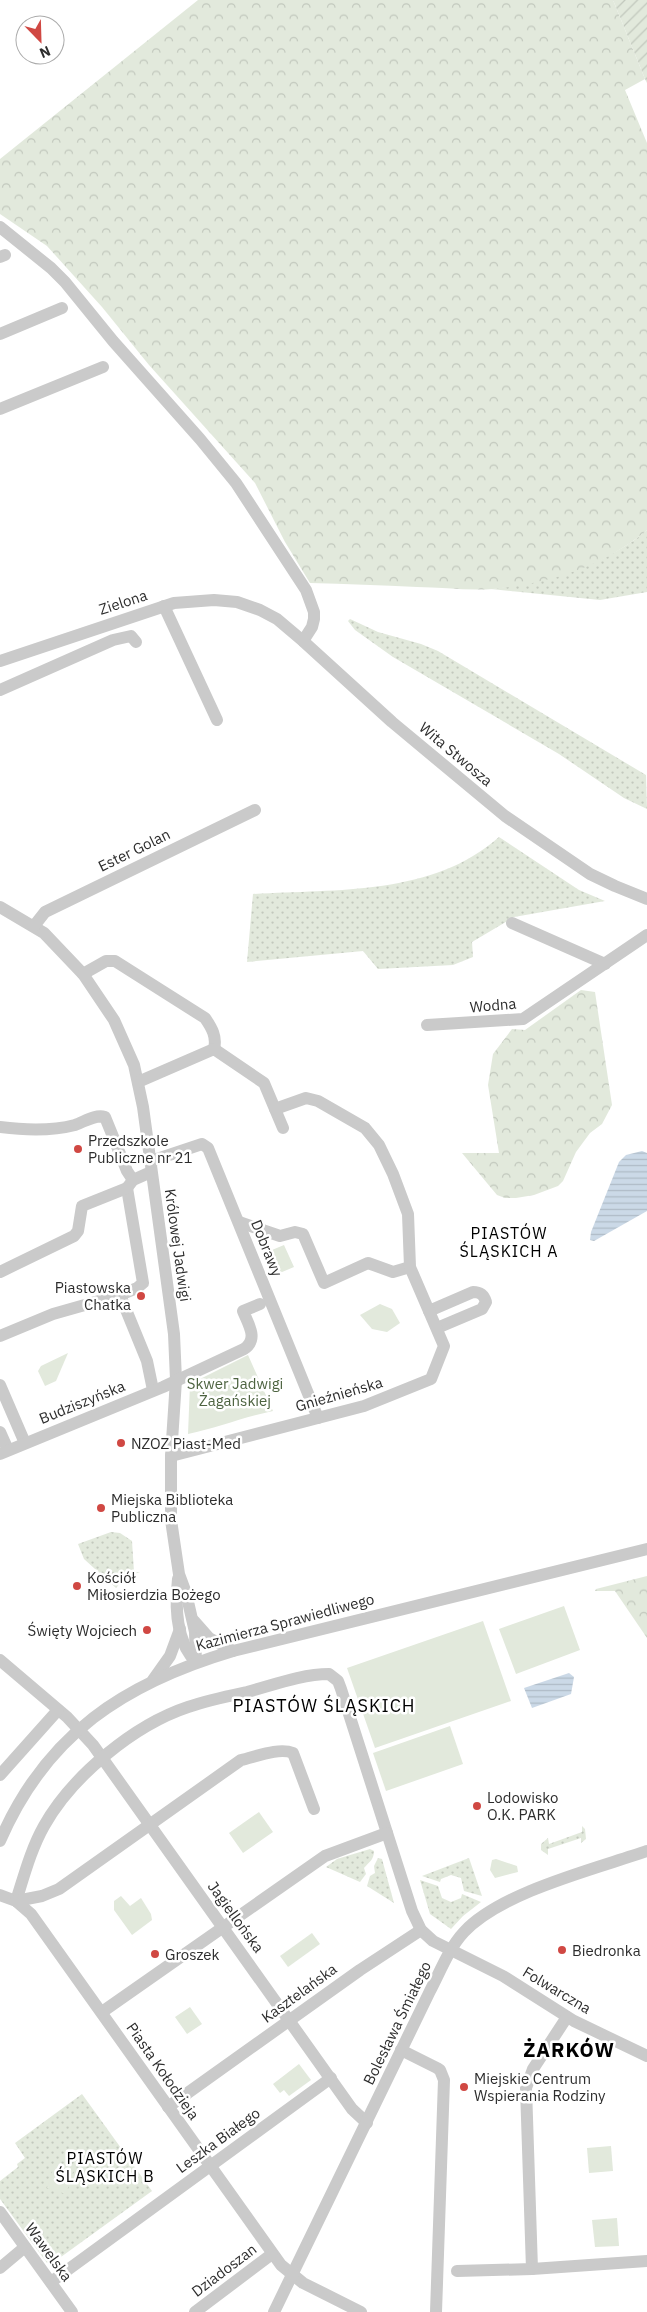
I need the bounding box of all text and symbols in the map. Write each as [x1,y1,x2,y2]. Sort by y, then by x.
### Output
north arrow [15,15,65,65]
text: N [37,42,53,62]
street label: Zielona [96,585,150,619]
street label: Wita Stwosza [415,718,497,790]
street label: Ester Golan [95,824,173,876]
street label: Wodna [469,993,517,1017]
place label: Przedszkole Publiczne nr 21 [88,1131,193,1167]
marker: Przedszkole Publiczne nr 21 [72,1143,84,1155]
street label: Królowej Jadwigi [161,1187,195,1303]
street label: Dobrawy [247,1217,287,1280]
district label: PIASTÓW ŚLĄSKICH A [460,1222,559,1261]
place label: Piastowska Chatka [55,1278,131,1314]
marker: Piastowska Chatka [135,1290,147,1302]
street label: Gnieźnieńska [293,1372,385,1416]
park label: Skwer Jadwigi Żagańskiej [187,1374,283,1410]
street label: Budziszyńska [36,1376,128,1428]
place label: NZOZ Piast-Med [131,1434,241,1453]
marker: NZOZ Piast-Med [115,1437,127,1449]
place label: Miejska Biblioteka Publiczna [111,1490,233,1526]
marker: Miejska Biblioteka Publiczna [95,1502,107,1514]
place label: Kościół Miłosierdzia Bożego [87,1568,221,1604]
marker: Kościół Miłosierdzia Bożego [71,1580,83,1592]
street label: Kazimierza Sprawiedliwego [194,1589,376,1655]
place label: Święty Wojciech [28,1621,137,1640]
marker: Święty Wojciech [141,1624,153,1636]
district label: PIASTÓW ŚLĄSKICH [232,1694,416,1717]
place label: Lodowisko O.K. PARK [487,1788,558,1824]
marker: Lodowisko O.K. PARK [471,1800,483,1812]
street label: Jagiellońska [204,1878,268,1956]
place label: Biedronka [572,1941,641,1960]
marker: Biedronka [556,1944,568,1956]
place label: Groszek [165,1945,219,1964]
marker: Groszek [149,1948,161,1960]
street label: Bolesława Śmiałego [359,1958,435,2088]
street label: Kasztelańska [258,1959,340,2027]
street label: Folwarczna [519,1962,595,2018]
street label: Piasta Kołodzieja [122,2019,204,2123]
district label: ŻARKÓW [523,2036,615,2063]
place label: Miejskie Centrum Wspierania Rodziny [474,2069,606,2105]
marker: Miejskie Centrum Wspierania Rodziny [458,2081,470,2093]
street label: Leszka Białego [172,2103,264,2177]
district label: PIASTÓW ŚLĄSKICH B [55,2147,155,2186]
street label: Wawelska [21,2219,77,2285]
street label: Dziadoszan [188,2239,260,2301]

